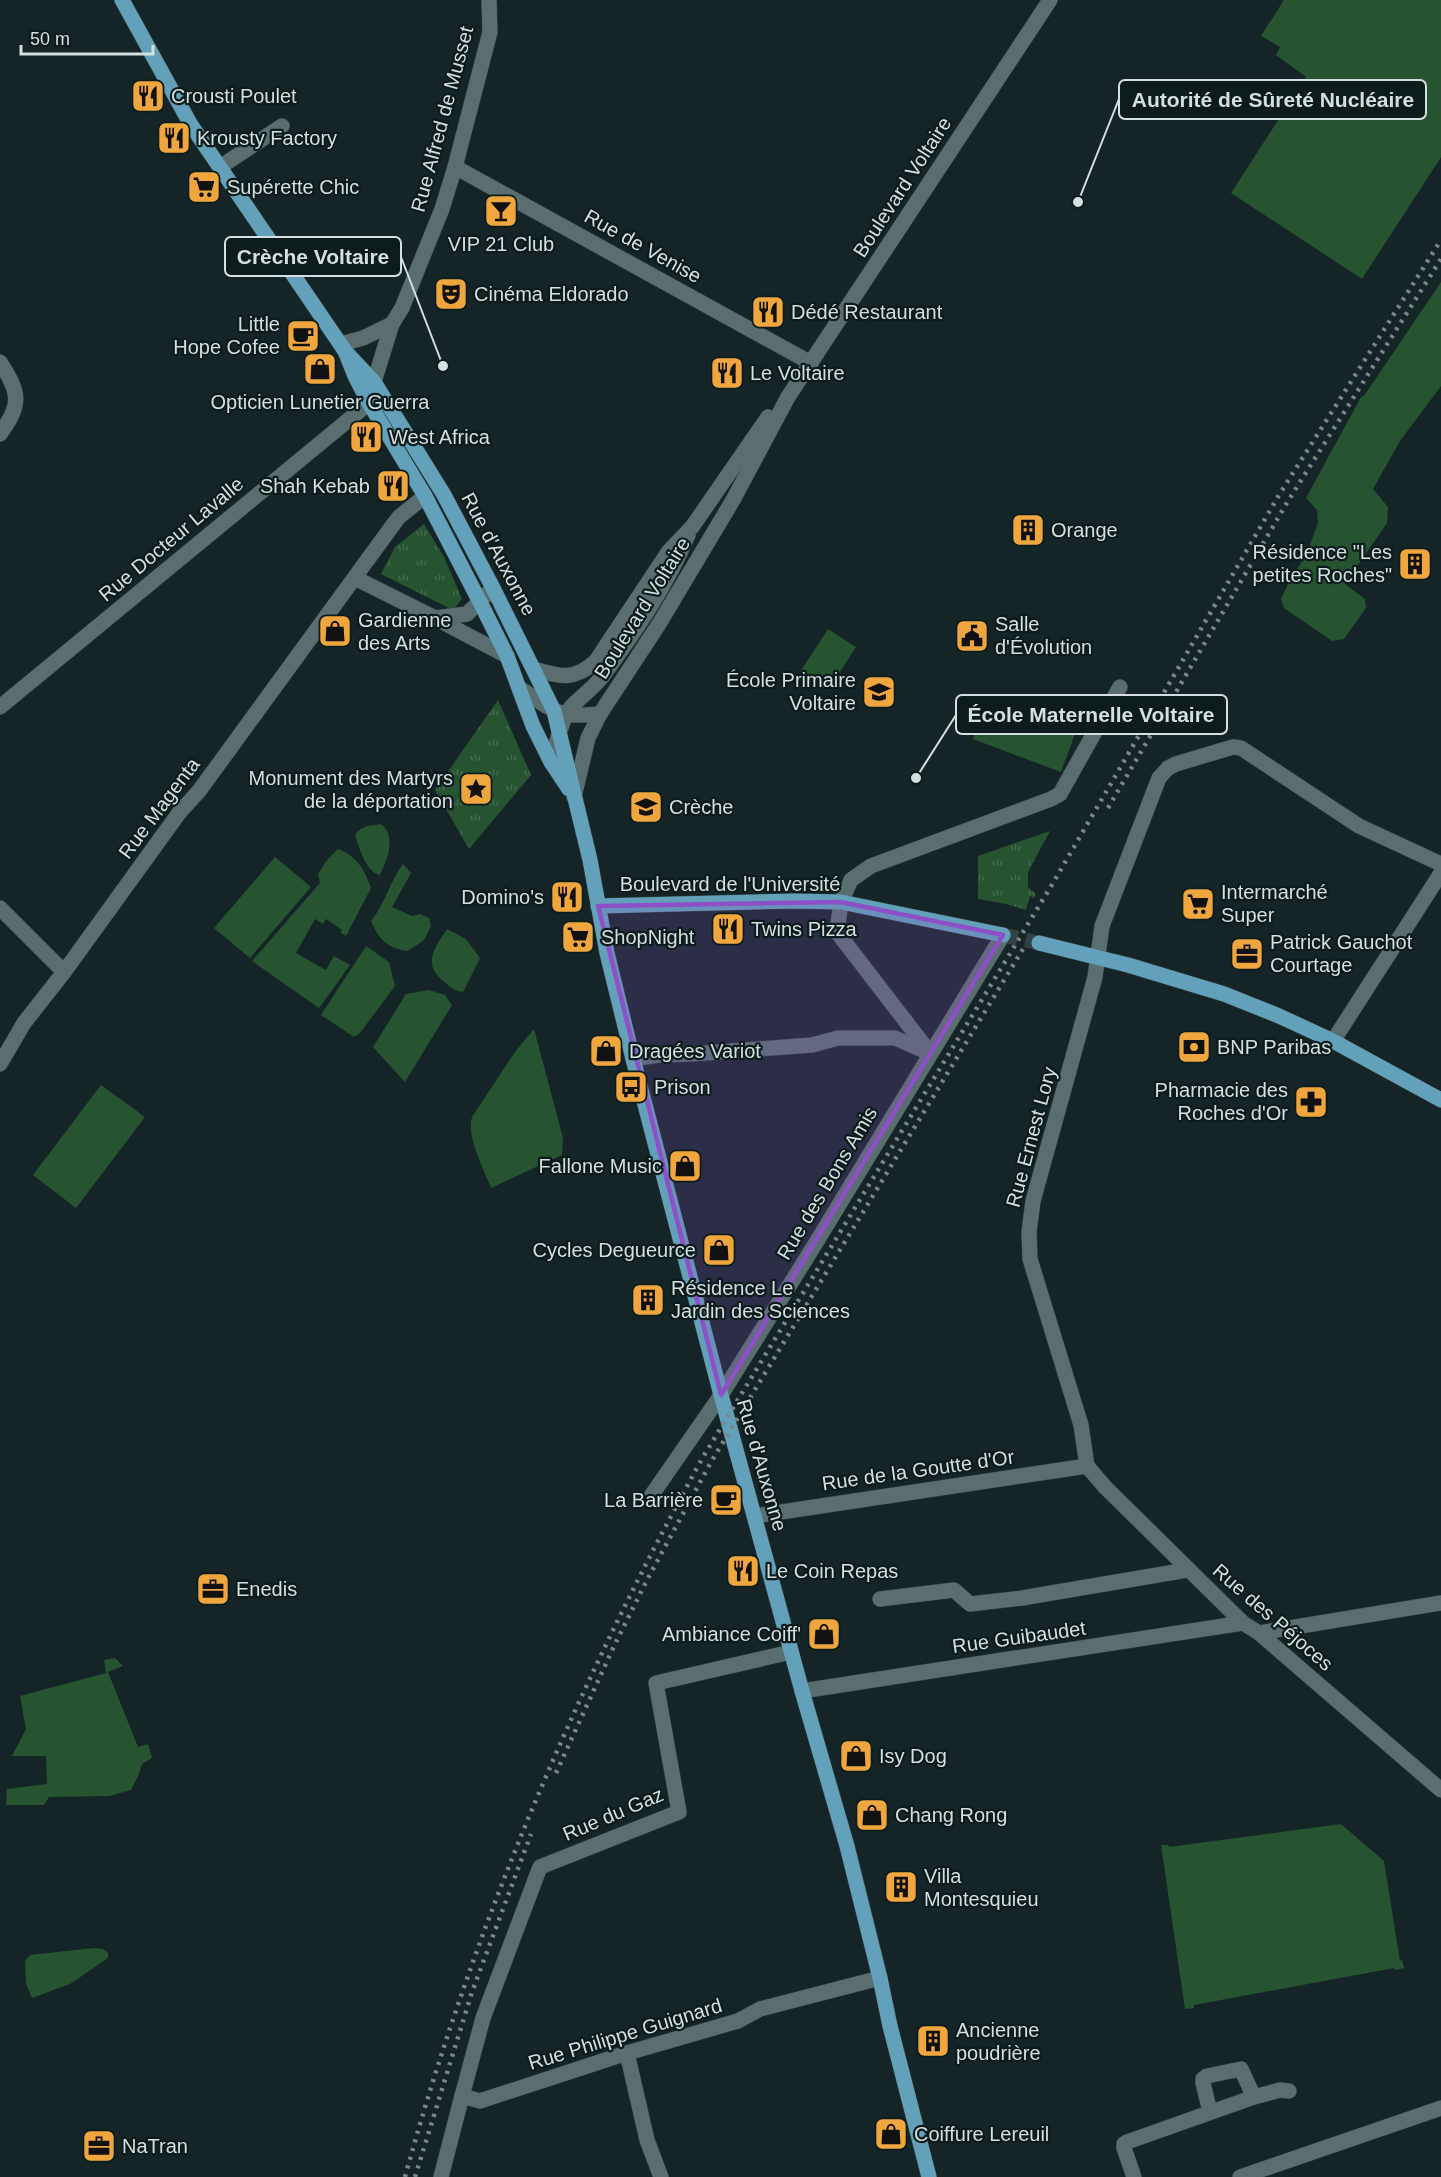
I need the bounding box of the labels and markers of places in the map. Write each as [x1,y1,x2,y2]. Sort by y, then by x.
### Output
restaurant icon: Crousti Poulet [130,78,166,114]
callout: Autorité de Sûreté Nucléaire [1119,80,1426,119]
place label: Crousti Poulet [171,85,297,107]
restaurant icon: Krousty Factory [156,120,192,156]
place label: Krousty Factory [197,127,337,149]
supermarket icon: Supérette Chic [186,169,222,205]
place label: Supérette Chic [227,176,359,198]
bar icon: VIP 21 Club [483,193,519,229]
place label: VIP 21 Club [448,233,554,255]
callout: Crèche Voltaire [225,237,401,276]
theatre icon: Cinéma Eldorado [433,276,469,312]
place label: Cinéma Eldorado [474,283,629,305]
restaurant icon: Dédé Restaurant [750,294,786,330]
place label: Dédé Restaurant [791,301,943,323]
place label: Little Hope Cofee [173,313,280,358]
cafe icon: Little Hope Cofee [285,318,321,354]
shop icon: Opticien Lunetier Guerra [302,351,338,387]
restaurant icon: Le Voltaire [709,355,745,391]
place label: Le Voltaire [750,362,845,384]
place label: Opticien Lunetier Guerra [210,391,430,413]
restaurant icon: West Africa [348,419,384,455]
place label: West Africa [389,426,491,448]
restaurant icon: Shah Kebab [375,468,411,504]
place label: Shah Kebab [260,475,370,497]
building icon: Orange [1010,512,1046,548]
place label: Orange [1051,519,1118,541]
place label: Résidence "Les petites Roches" [1253,541,1392,586]
building icon: Résidence "Les petites Roches" [1397,546,1433,582]
place label: Gardienne des Arts [358,609,451,654]
shop icon: Gardienne des Arts [317,613,353,649]
place label: Salle d'Évolution [995,613,1092,658]
public building icon: Salle d'Évolution [954,618,990,654]
place label: École Primaire Voltaire [726,669,856,714]
school or university icon: École Primaire Voltaire [861,674,897,710]
callout: École Maternelle Voltaire [956,695,1227,734]
place label: Monument des Martyrs de la déportation [248,767,453,812]
place icon: Monument des Martyrs de la déportation [458,771,494,807]
school or university icon: Crèche [628,789,664,825]
place label: Crèche [669,796,733,818]
restaurant icon: Domino's [549,879,585,915]
place label: Intermarché Super [1221,881,1328,926]
place label: Domino's [461,886,544,908]
supermarket icon: Intermarché Super [1180,886,1216,922]
restaurant icon: Twins Pizza [710,911,746,947]
place label: Twins Pizza [751,918,857,940]
supermarket icon: ShopNight [560,919,596,955]
place label: ShopNight [601,926,695,948]
place label: Patrick Gauchot Courtage [1270,931,1413,976]
office icon: Patrick Gauchot Courtage [1229,936,1265,972]
bank icon: BNP Paribas [1176,1029,1212,1065]
shop icon: Dragées Variot [588,1033,624,1069]
place label: BNP Paribas [1217,1036,1331,1058]
place label: Dragées Variot [629,1040,761,1062]
bus stop icon: Prison [613,1069,649,1105]
place label: Prison [654,1076,711,1098]
place label: Pharmacie des Roches d'Or [1155,1079,1288,1124]
pharmacy icon: Pharmacie des Roches d'Or [1293,1084,1329,1120]
shop icon: Fallone Music [667,1148,703,1184]
place label: Fallone Music [539,1155,662,1177]
shop icon: Cycles Degueurce [701,1232,737,1268]
place label: Cycles Degueurce [533,1239,696,1261]
place label: Résidence Le Jardin des Sciences [671,1277,850,1322]
building icon: Résidence Le Jardin des Sciences [630,1282,666,1318]
cafe icon: La Barrière [708,1482,744,1518]
place label: La Barrière [604,1489,703,1511]
restaurant icon: Le Coin Repas [725,1553,761,1589]
place label: Le Coin Repas [766,1560,898,1582]
office icon: Enedis [195,1571,231,1607]
place label: Enedis [236,1578,297,1600]
shop icon: Ambiance Coiff' [806,1616,842,1652]
place label: Ambiance Coiff' [662,1623,801,1645]
shop icon: Isy Dog [838,1738,874,1774]
place label: Isy Dog [879,1745,947,1767]
shop icon: Chang Rong [854,1797,890,1833]
place label: Chang Rong [895,1804,1007,1826]
place label: Villa Montesquieu [924,1865,1039,1910]
building icon: Villa Montesquieu [883,1869,919,1905]
place label: Ancienne poudrière [956,2019,1041,2064]
building icon: Ancienne poudrière [915,2023,951,2059]
shop icon: Coiffure Lereuil [873,2116,909,2152]
place label: Coiffure Lereuil [914,2123,1049,2145]
office icon: NaTran [81,2128,117,2164]
place label: NaTran [122,2135,188,2157]

